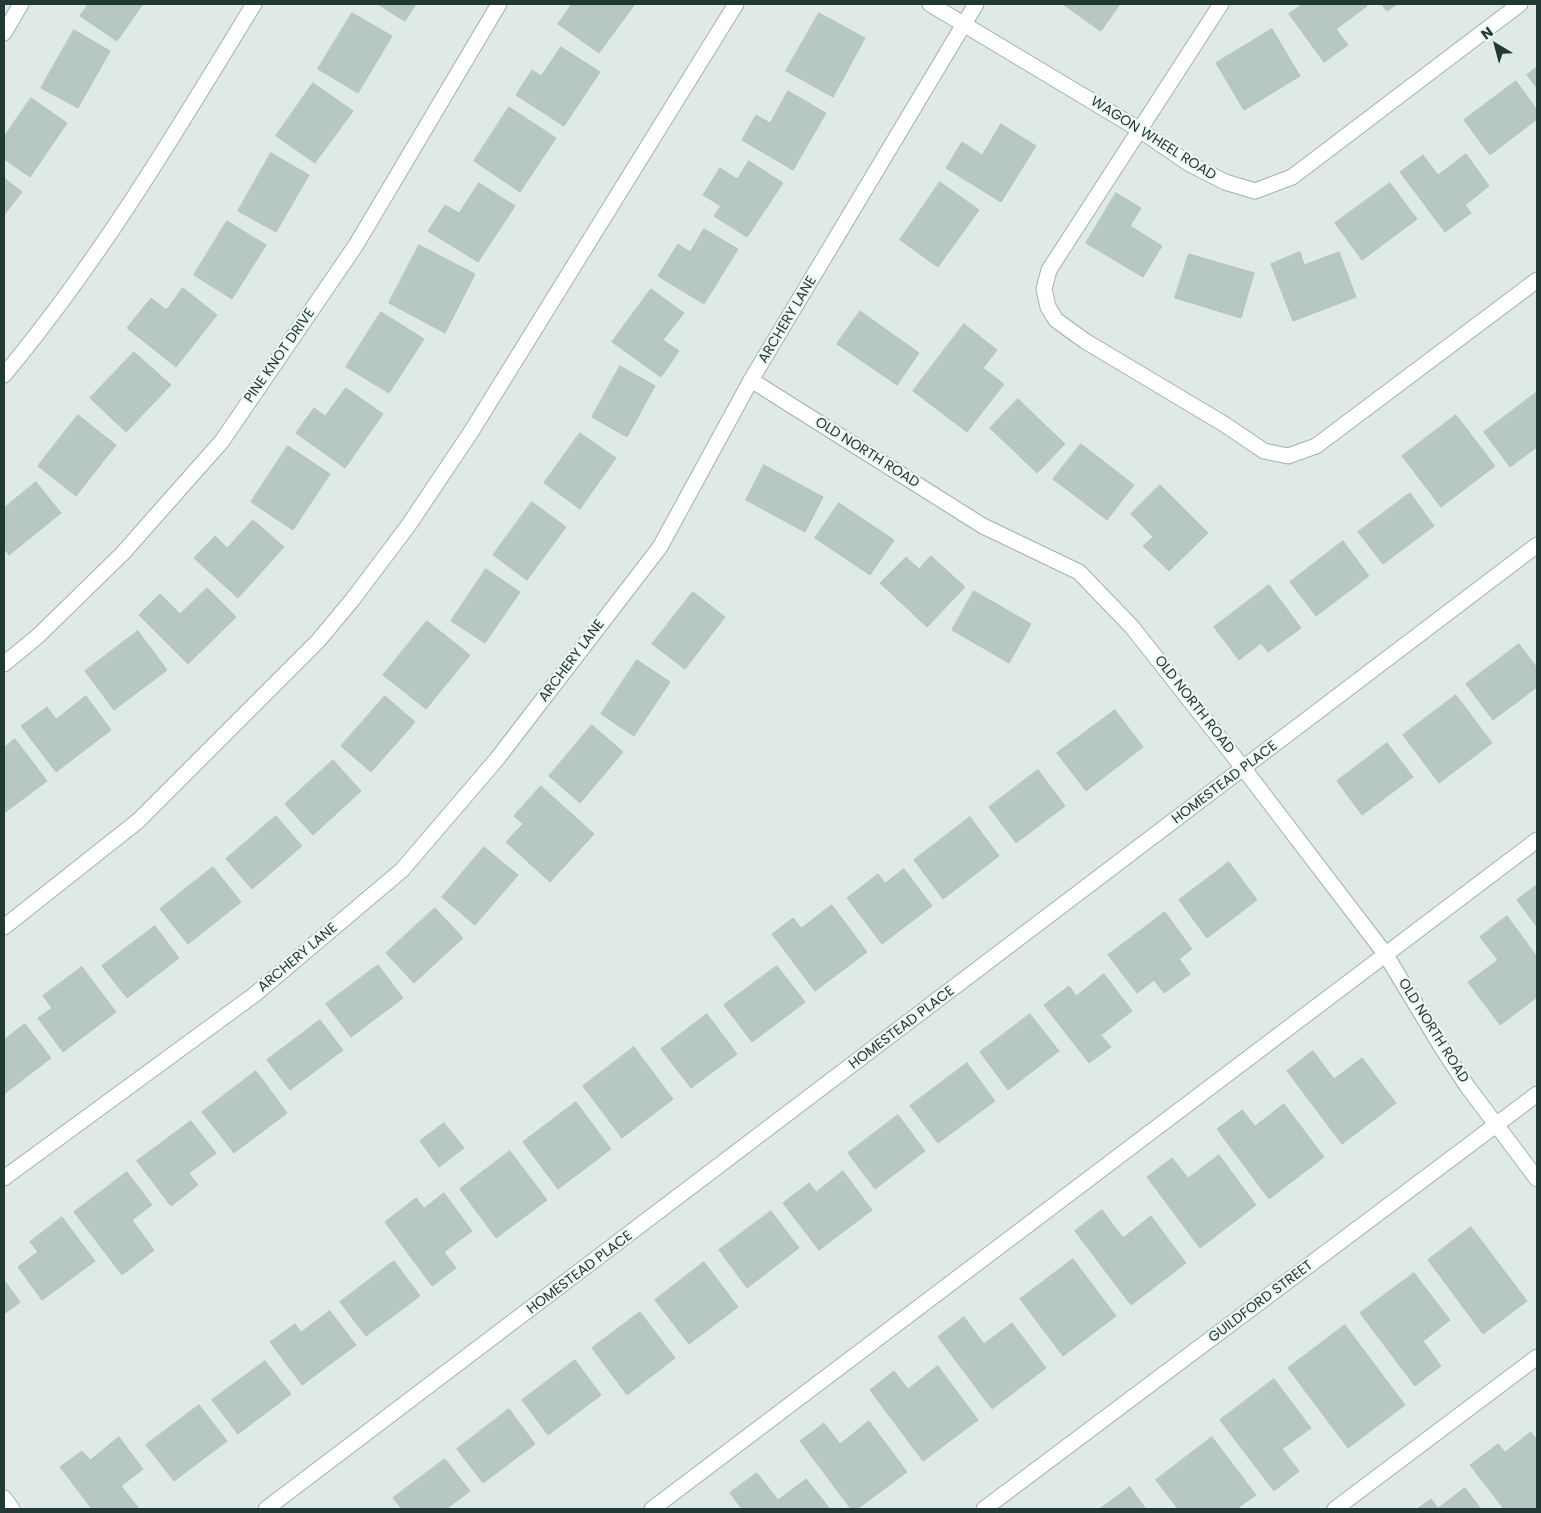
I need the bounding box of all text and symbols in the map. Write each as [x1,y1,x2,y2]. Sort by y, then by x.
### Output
north arrow [1471,20,1521,70]
text: N [1477,22,1497,44]
street label: WAGON WHEEL ROAD [1087,93,1219,185]
street label: ARCHERY LANE [755,273,821,367]
street label: PINE KNOT DRIVE [241,306,319,406]
street label: OLD NORTH ROAD [812,414,922,492]
street label: ARCHERY LANE [536,617,608,705]
street label: OLD NORTH ROAD [1150,653,1238,757]
street label: HOMESTEAD PLACE [1169,738,1281,828]
street label: ARCHERY LANE [255,920,341,996]
street label: OLD NORTH ROAD [1394,976,1472,1086]
street label: HOMESTEAD PLACE [846,983,958,1073]
street label: HOMESTEAD PLACE [524,1228,636,1318]
street label: GUILDFORD STREET [1206,1257,1316,1347]

